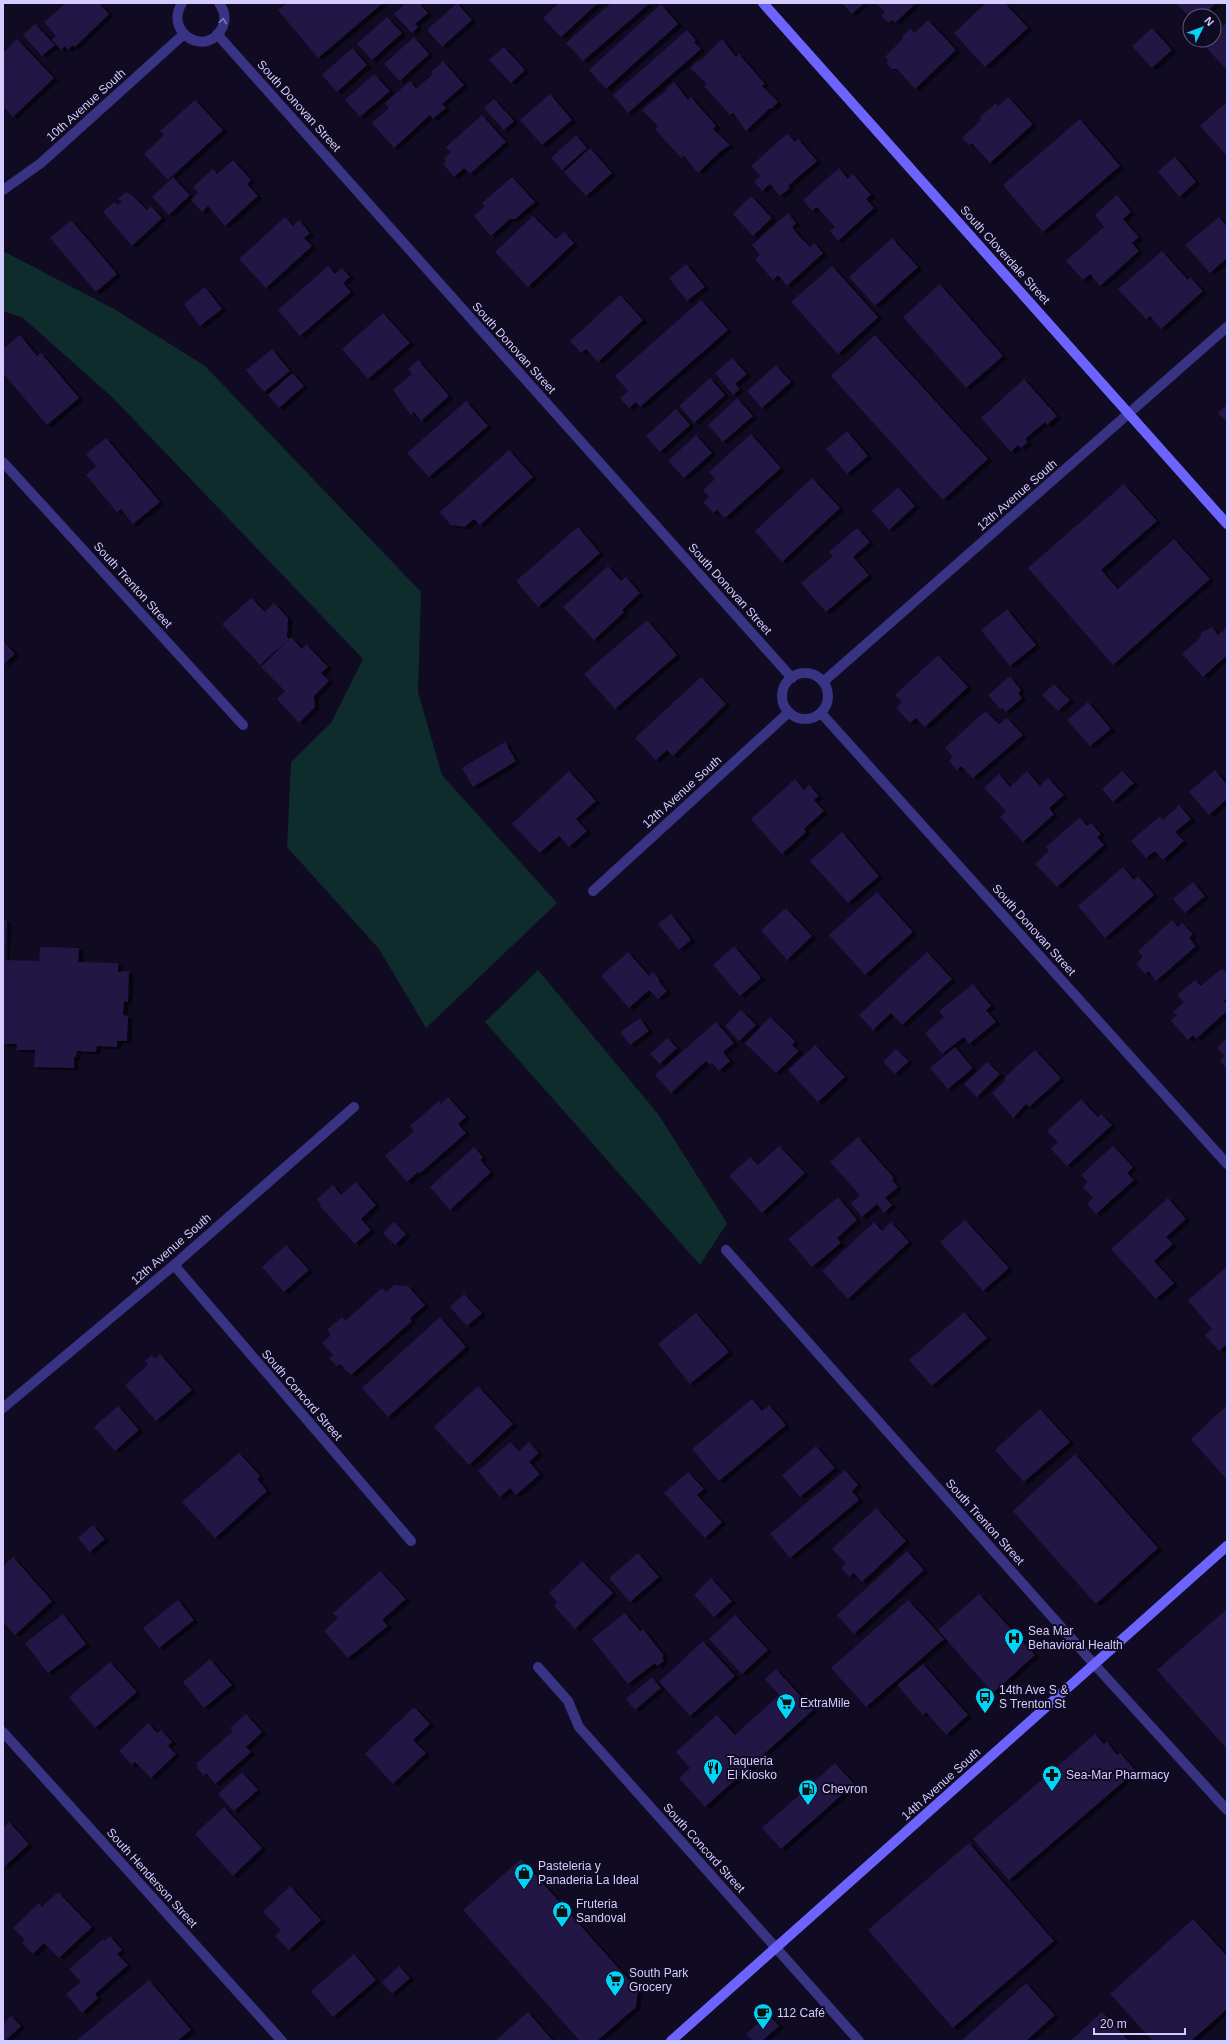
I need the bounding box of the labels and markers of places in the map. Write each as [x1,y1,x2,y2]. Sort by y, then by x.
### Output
place label: Sea Mar Behavioral Health [1028,1624,1123,1652]
hospital icon: Sea Mar Behavioral Health [1003,1627,1025,1655]
place label: 14th Ave S & S Trenton St [999,1683,1068,1711]
bus stop icon: 14th Ave S & S Trenton St [974,1686,996,1714]
supermarket icon: ExtraMile [775,1692,797,1720]
place label: ExtraMile [800,1696,850,1710]
place label: Taqueria El Kiosko [727,1754,777,1782]
restaurant icon: Taqueria El Kiosko [702,1757,724,1785]
pharmacy icon: Sea-Mar Pharmacy [1041,1764,1063,1792]
place label: Sea-Mar Pharmacy [1066,1768,1169,1782]
fuel station icon: Chevron [797,1778,819,1806]
place label: Chevron [822,1782,867,1796]
place label: Pasteleria y Panaderia La Ideal [538,1859,639,1887]
shop icon: Pasteleria y Panaderia La Ideal [513,1862,535,1890]
place label: Fruteria Sandoval [576,1897,626,1925]
shop icon: Fruteria Sandoval [551,1900,573,1928]
place label: South Park Grocery [629,1966,689,1994]
supermarket icon: South Park Grocery [604,1969,626,1997]
cafe icon: 112 Café [752,2002,774,2030]
place label: 112 Café [777,2006,825,2020]

